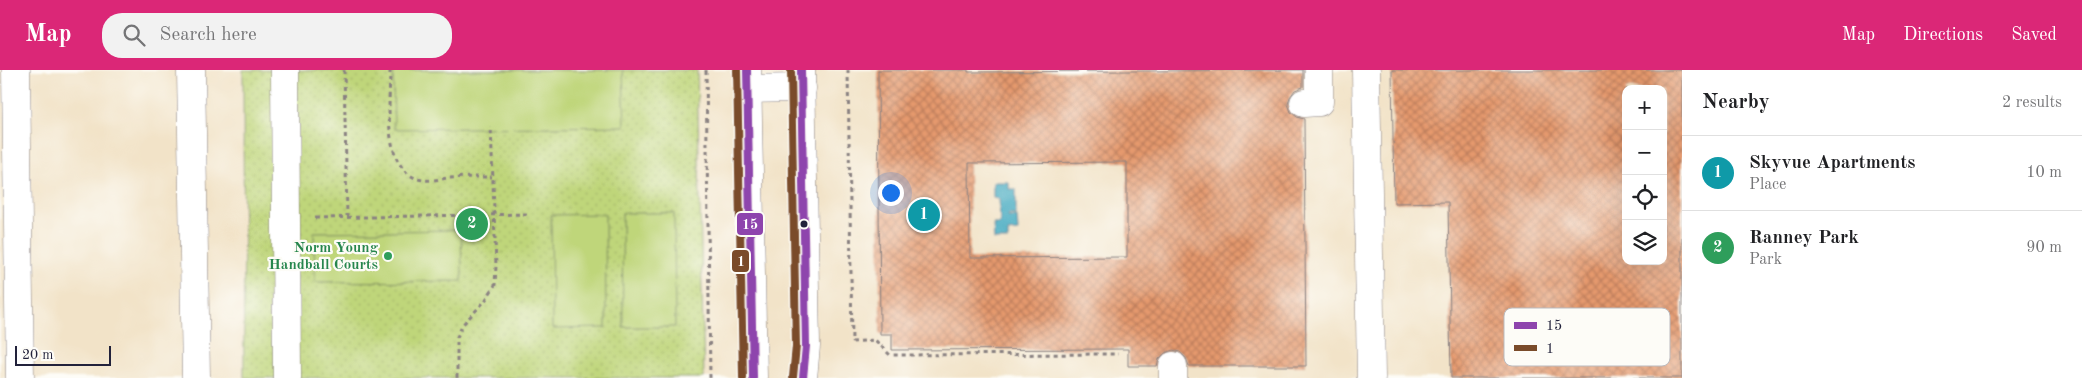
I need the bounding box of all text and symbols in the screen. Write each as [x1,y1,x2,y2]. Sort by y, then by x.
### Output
search box [102,13,452,58]
icon: search [120,21,148,49]
text: Map [25,23,72,47]
text: Search here [160,26,257,45]
text: Map [1842,26,1875,44]
text: Directions [1903,26,1983,44]
text: Saved [2011,26,2057,44]
map controls [1622,85,1667,265]
button: + [1622,85,1667,130]
text: Nearby [1702,92,1770,113]
text: 2 results [2002,95,2062,111]
button: − [1622,130,1667,175]
text: Skyvue Apartments [1749,154,1915,173]
text: 1 [1713,165,1723,181]
text: 10 m [2026,165,2062,181]
button: locate [1622,175,1667,220]
text: Place [1749,177,1786,193]
your location [878,180,904,206]
pin: 1 [908,196,940,234]
pin: 2 [456,205,488,243]
line badge: 15 [736,212,764,236]
text: 15 [742,218,758,232]
unlabelled marker [799,219,809,229]
button: layers [1622,220,1667,265]
text: Ranney Park [1749,229,1859,248]
text: 2 [1713,240,1723,256]
text: 90 m [2026,240,2062,256]
place label: Norm Young Handball Courts [268,241,379,273]
line badge: 1 [731,249,750,273]
marker: Norm Young Handball Courts [382,250,394,262]
text: Park [1749,252,1782,268]
text: 1 [737,255,745,269]
legend [1504,308,1670,366]
text: 15 [1546,319,1562,333]
text: 1 [1546,342,1554,356]
scale bar [15,343,111,366]
text: 20 m [22,348,53,362]

